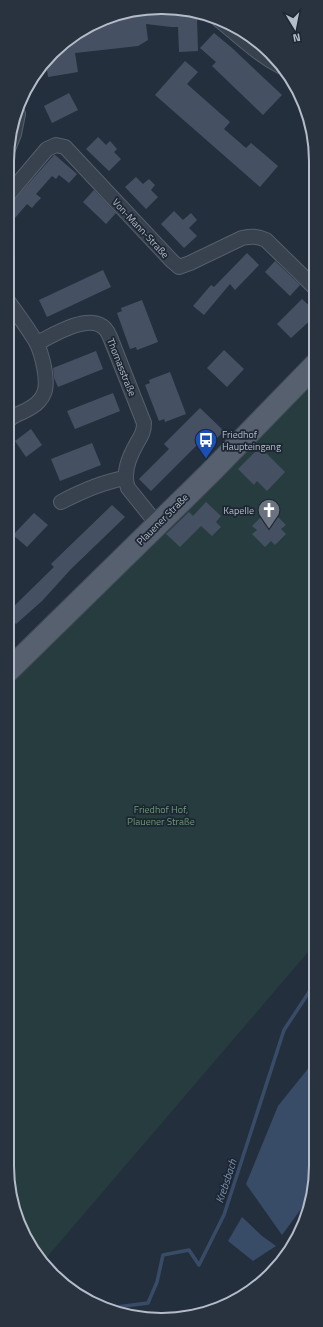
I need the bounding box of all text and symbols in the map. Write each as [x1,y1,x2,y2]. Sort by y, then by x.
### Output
north arrow [275,8,315,48]
text: N [292,29,302,46]
street label: Von-Mann-Straße [109,195,172,262]
street label: Thomasstraße [103,336,140,398]
bus stop icon: Friedhof Haupteingang [193,427,219,460]
place label: Friedhof Haupteingang [222,427,281,454]
street label: Plauener Straße [133,490,192,549]
church icon: Kapelle [256,497,282,530]
place label: Kapelle [223,503,254,518]
park label: Friedhof Hof, Plauener Straße [127,802,195,829]
water label: Krebsbach [211,1157,241,1205]

